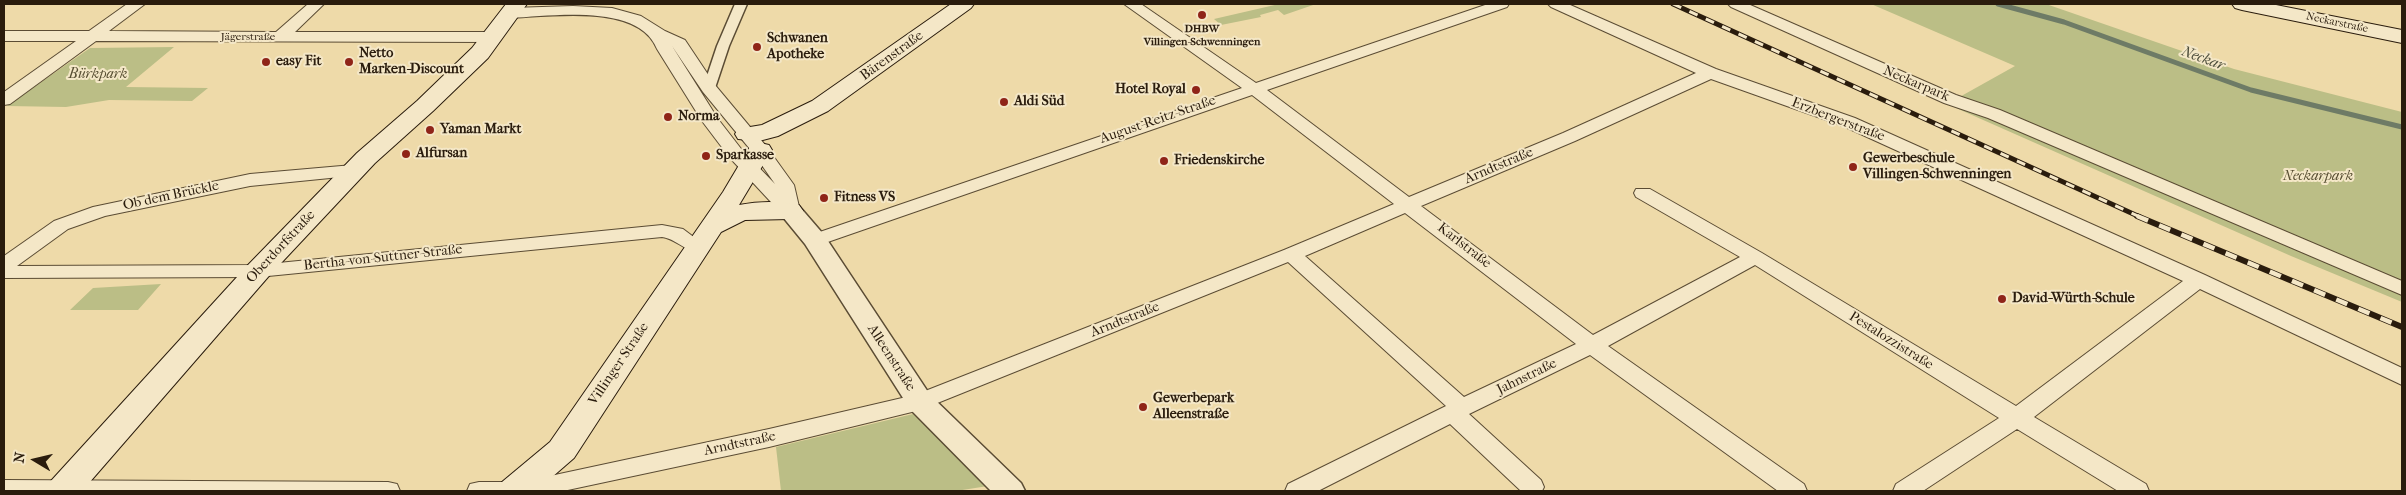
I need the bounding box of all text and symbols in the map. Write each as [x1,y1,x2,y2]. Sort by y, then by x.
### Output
marker: DHBW Villingen-Schwenningen [1196,9,1208,21]
street label: Neckarstraße [2305,10,2369,36]
place label: DHBW Villingen-Schwenningen [1144,22,1260,48]
street label: Bärenstraße [857,28,927,84]
street label: Jägerstraße [221,30,275,44]
place label: Schwanen Apotheke [767,31,828,64]
marker: Schwanen Apotheke [751,41,763,53]
water label: Neckar [2179,43,2227,75]
place label: Netto Marken-Discount [359,46,464,78]
place label: easy Fit [276,54,321,70]
marker: easy Fit [260,56,272,68]
marker: Netto Marken-Discount [343,56,355,68]
street label: Neckarpark [1880,62,1952,106]
park label: Bürkpark [69,67,127,83]
place label: Hotel Royal [1115,82,1186,98]
marker: Hotel Royal [1190,84,1202,96]
street label: August-Reitz-Straße [1098,92,1218,148]
place label: Aldi Süd [1014,94,1064,110]
street label: Erzbergerstraße [1789,95,1887,145]
marker: Aldi Süd [998,96,1010,108]
place label: Norma [678,109,719,125]
marker: Norma [662,111,674,123]
place label: Yaman Markt [440,122,521,138]
marker: Yaman Markt [424,124,436,136]
street label: Arndtstraße [1462,144,1536,188]
place label: Alfursan [416,146,467,162]
marker: Alfursan [400,148,412,160]
place label: Sparkasse [716,148,774,164]
marker: Sparkasse [700,150,712,162]
place label: Gewerbeschule Villingen-Schwenningen [1863,151,2011,184]
place label: Friedenskirche [1174,153,1264,169]
marker: Friedenskirche [1158,155,1170,167]
marker: Gewerbeschule Villingen-Schwenningen [1847,161,1859,173]
park label: Neckarpark [2283,169,2353,185]
street label: Ob dem Brückle [122,178,220,214]
place label: Fitness VS [834,190,895,206]
marker: Fitness VS [818,192,830,204]
street label: Oberdorfstraße [243,207,319,287]
street label: Karlstraße [1434,220,1494,272]
street label: Bertha-von-Suttner-Straße [303,241,463,275]
place label: David-Würth-Schule [2012,291,2135,307]
marker: David-Würth-Schule [1996,293,2008,305]
street label: Arndtstraße [1088,299,1162,341]
street label: Pestalozzistraße [1846,308,1936,374]
street label: Villinger Straße [585,320,653,408]
street label: Alleenstraße [863,322,919,394]
street label: Jahnstraße [1494,355,1560,399]
place label: Gewerbepark Alleenstraße [1153,391,1234,424]
marker: Gewerbepark Alleenstraße [1137,401,1149,413]
street label: Arndtstraße [703,428,777,460]
north arrow [10,435,60,485]
text: N [10,451,29,464]

